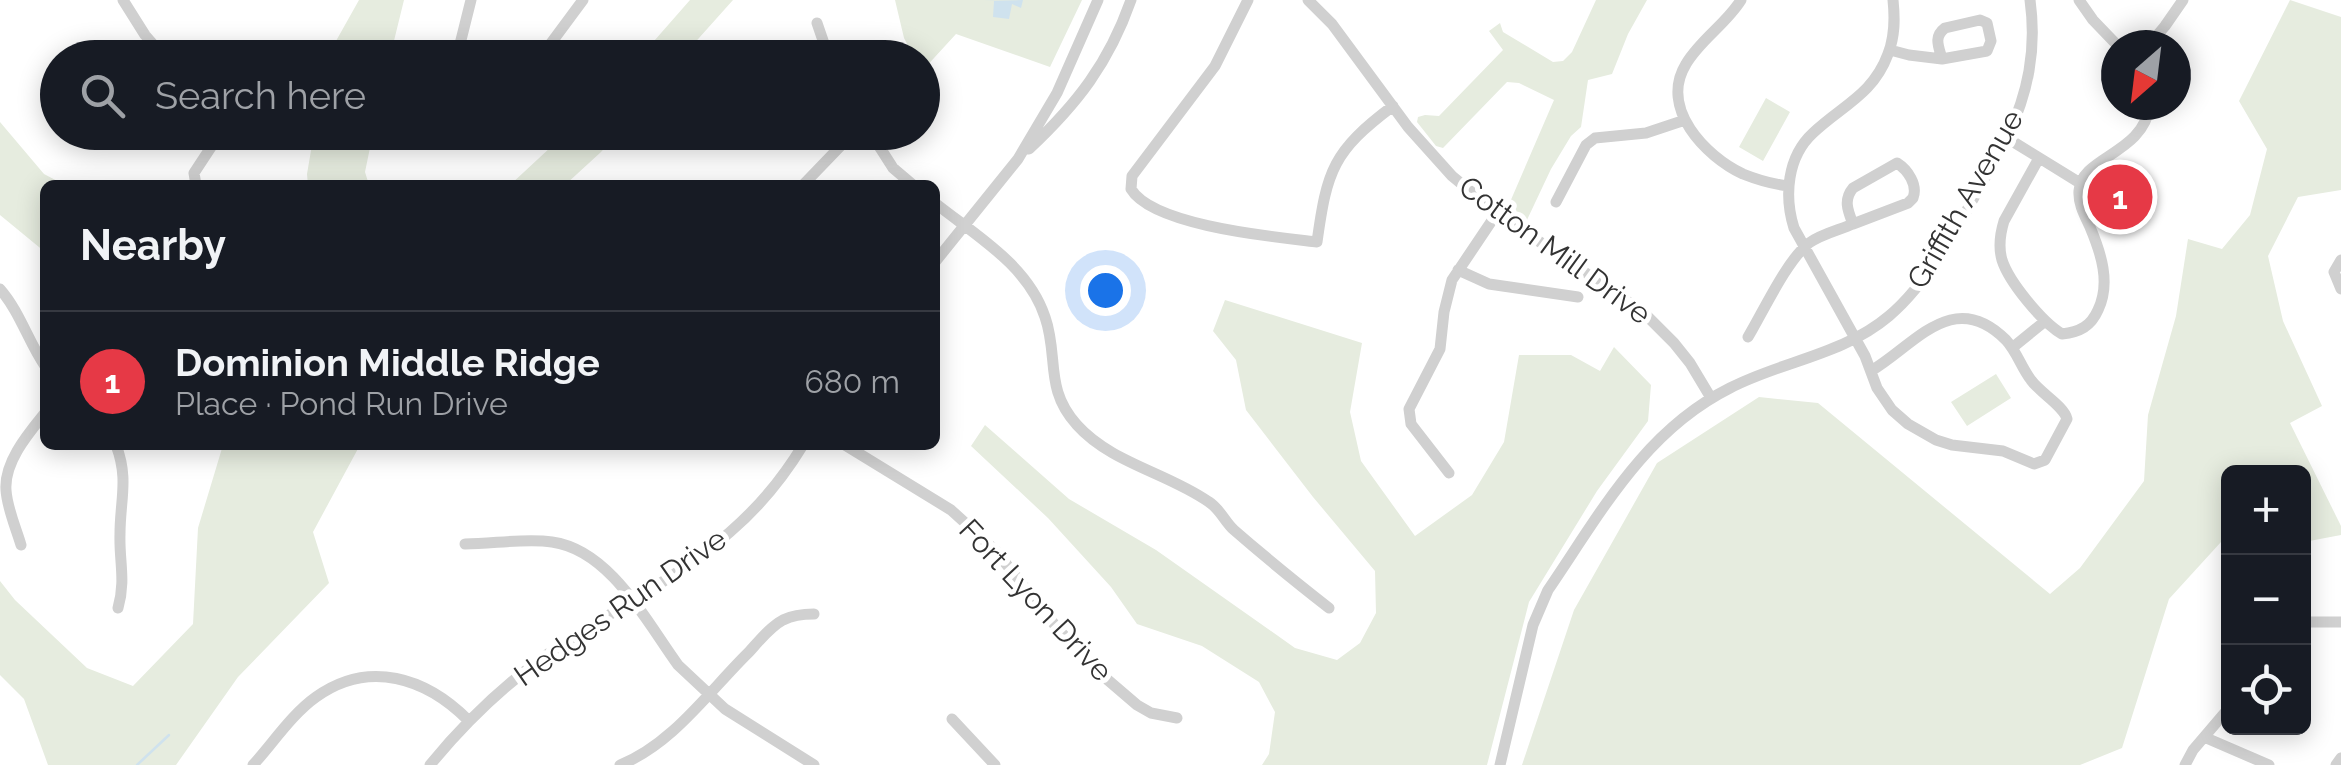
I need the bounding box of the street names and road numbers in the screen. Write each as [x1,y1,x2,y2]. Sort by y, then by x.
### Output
street label: Griffith Avenue [1900,104,2030,294]
street label: Cotton Mill Drive [1452,169,1658,331]
street label: Fort Lyon Drive [952,512,1120,688]
street label: Hedges Run Drive [507,521,733,693]

